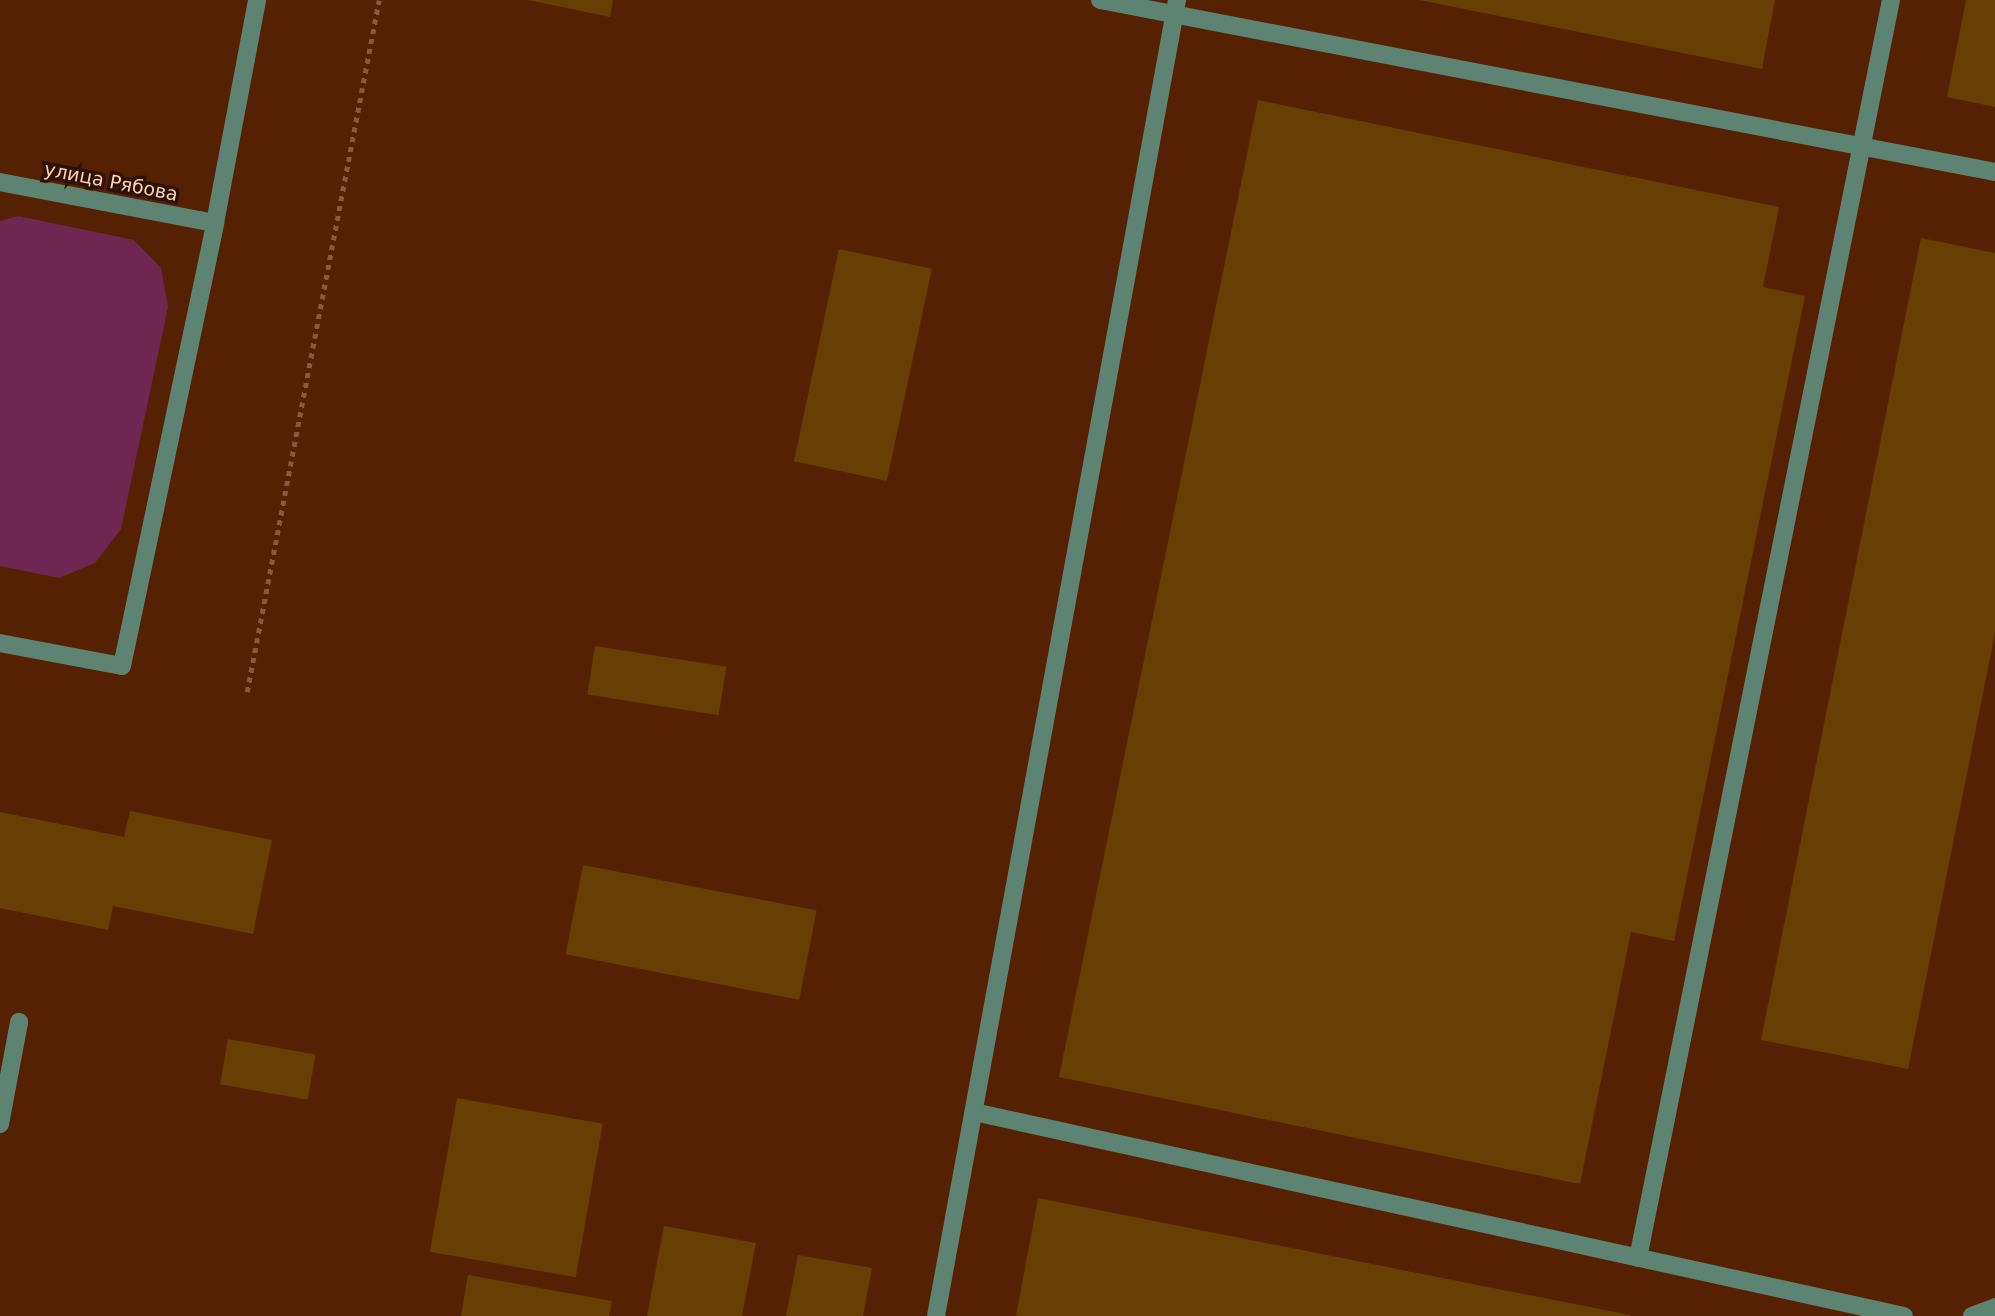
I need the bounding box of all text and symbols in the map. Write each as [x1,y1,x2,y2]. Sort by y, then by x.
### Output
street label: улица Рябова [42,158,180,206]

